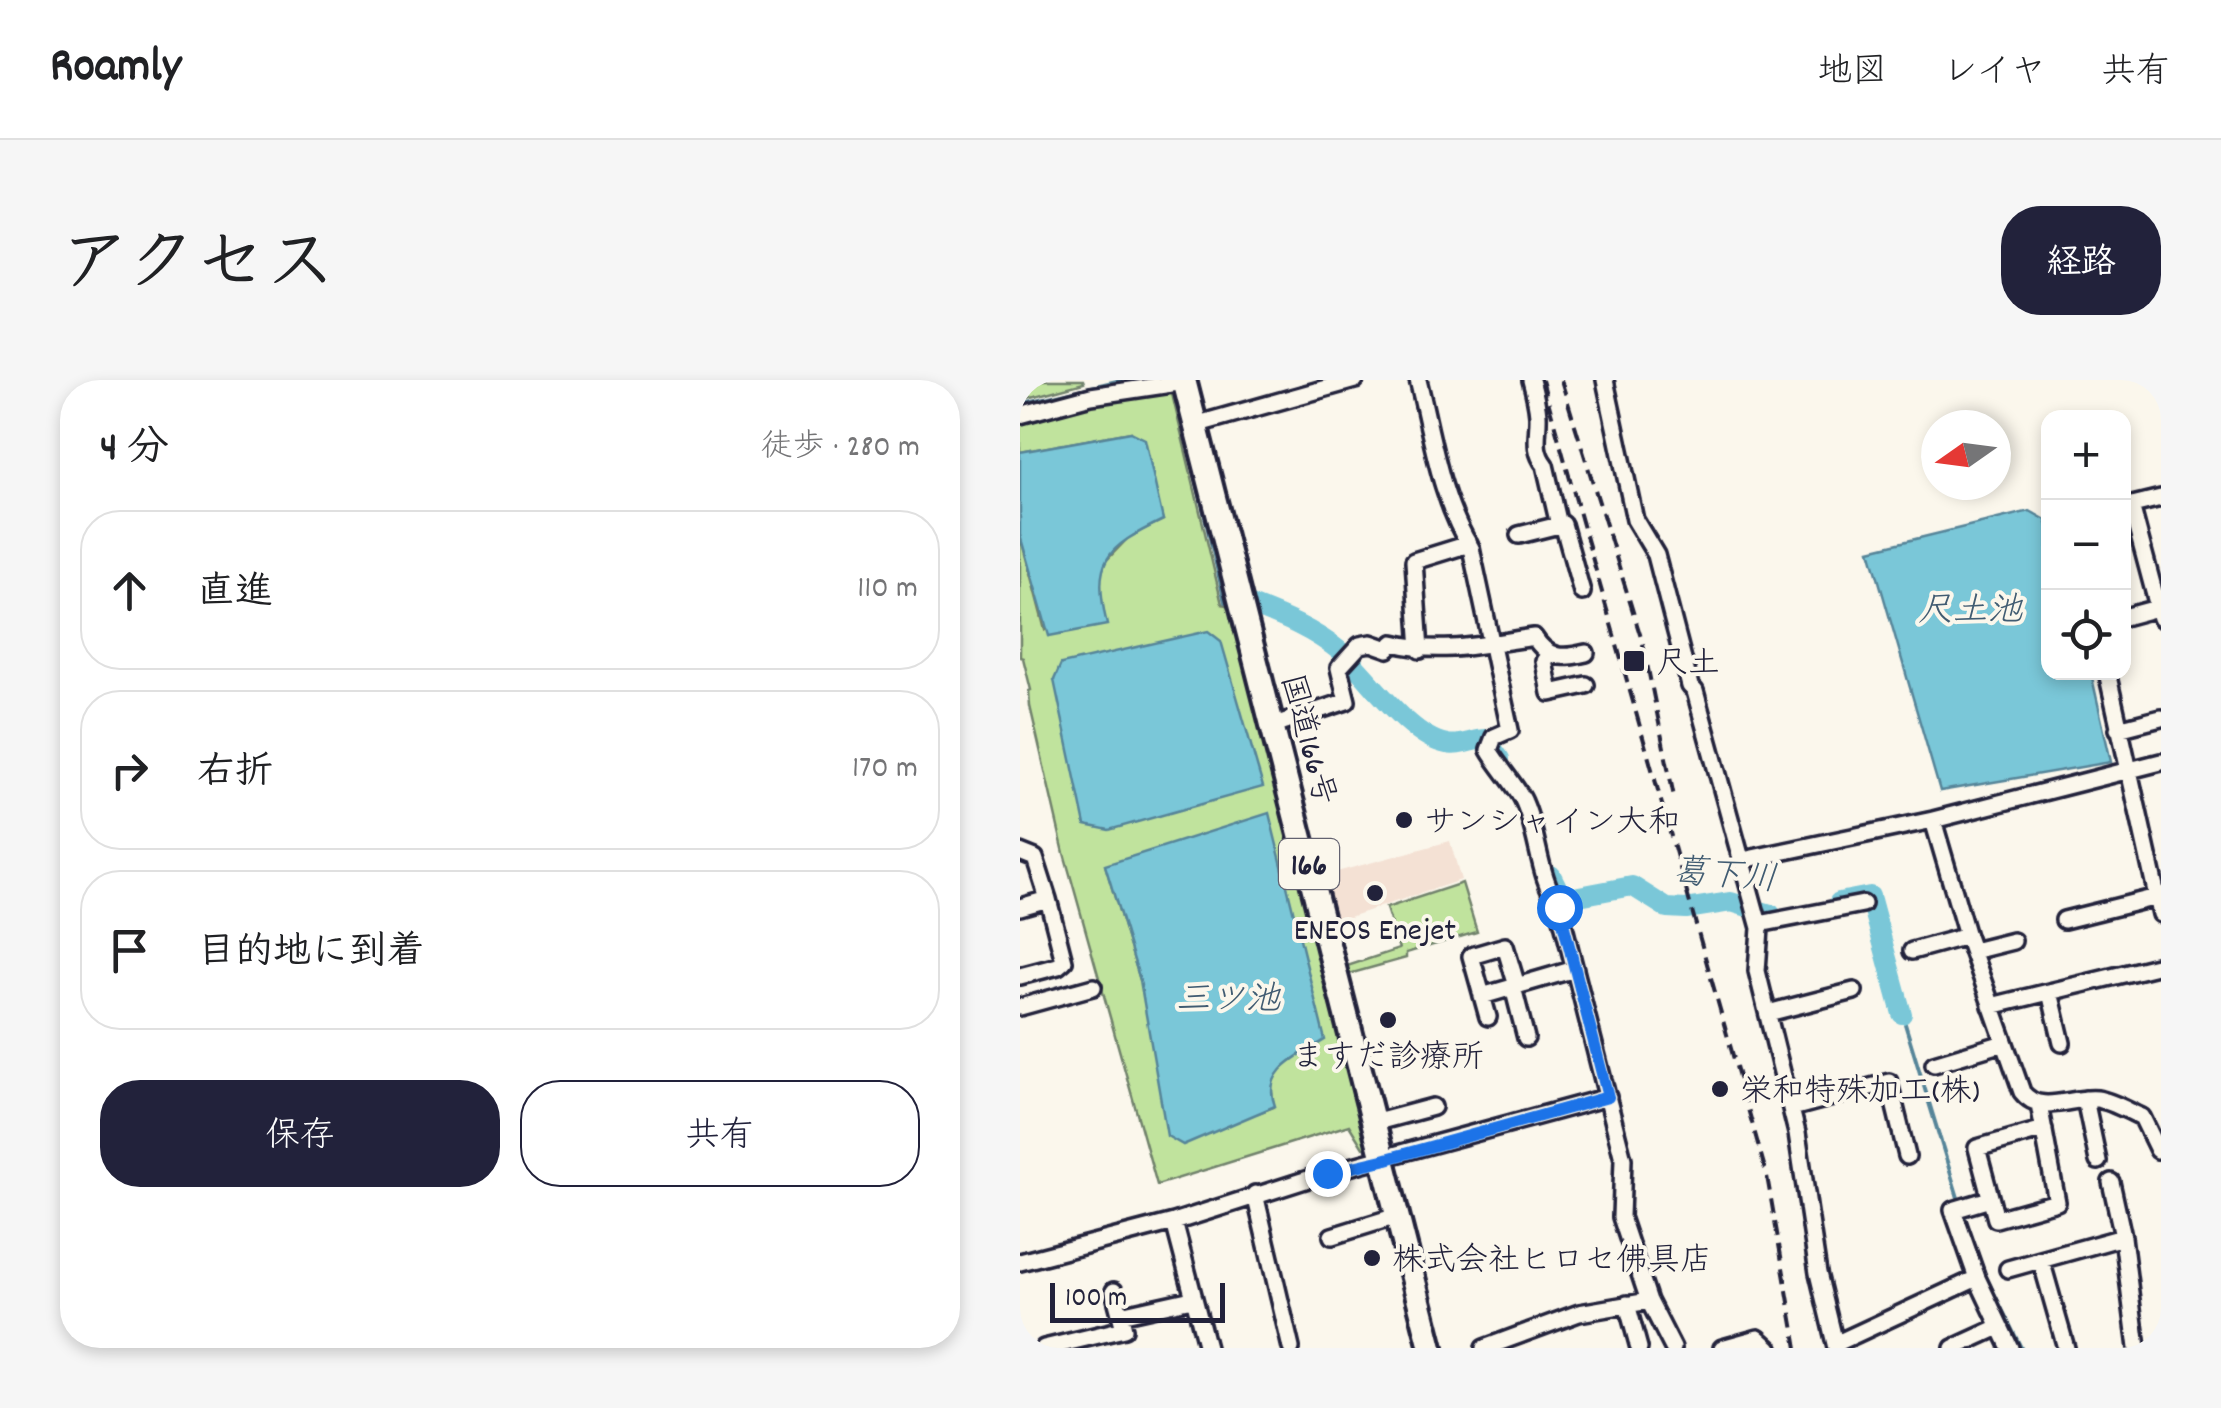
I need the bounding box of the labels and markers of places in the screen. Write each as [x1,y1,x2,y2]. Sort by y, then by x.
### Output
place label: 尺土 [1656,643,1720,689]
marker: 尺土 [1621,648,1647,674]
place label: サンシャイン大和 [1424,802,1680,848]
marker: サンシャイン大和 [1393,809,1415,831]
marker: ENEOS Enejet [1364,882,1386,904]
place label: ENEOS Enejet [1294,910,1456,956]
marker: ますだ診療所 [1377,1009,1399,1031]
place label: ますだ診療所 [1292,1037,1484,1083]
place label: 栄和特殊加工(株) [1740,1071,1980,1117]
marker: 栄和特殊加工(株) [1709,1078,1731,1100]
place label: 株式会社ヒロセ佛具店 [1392,1240,1712,1286]
marker: 株式会社ヒロセ佛具店 [1361,1247,1383,1269]

